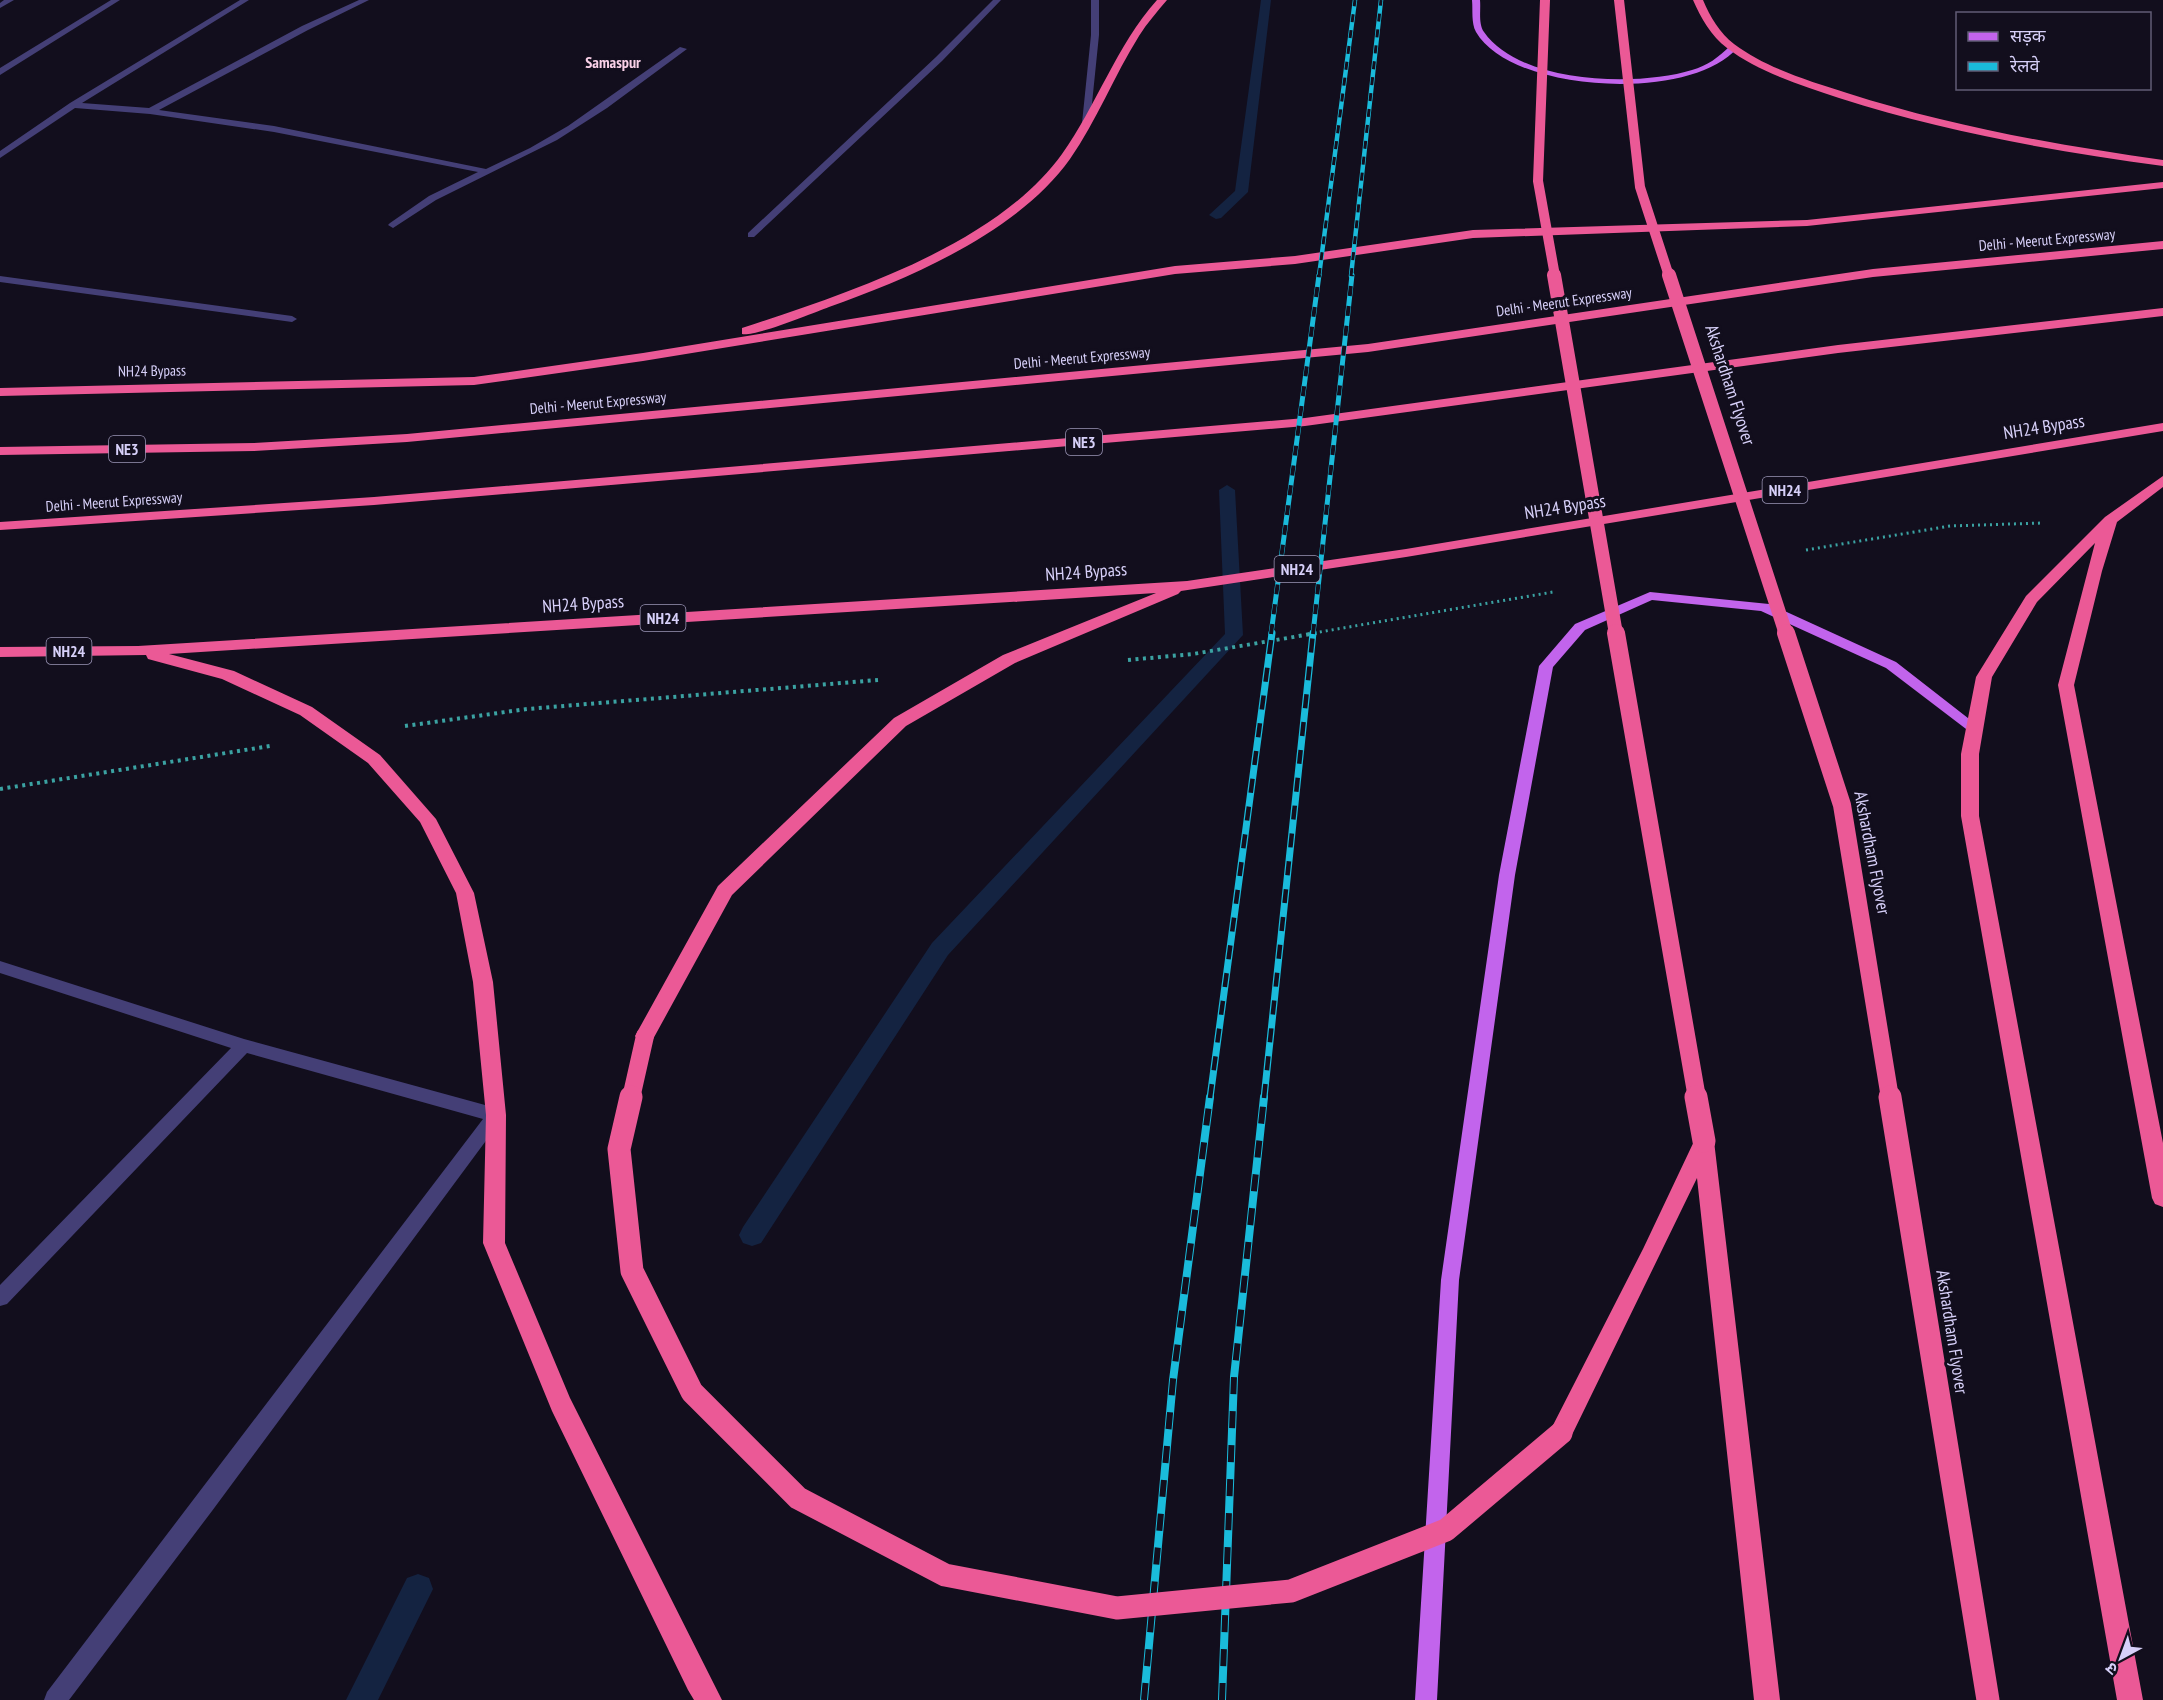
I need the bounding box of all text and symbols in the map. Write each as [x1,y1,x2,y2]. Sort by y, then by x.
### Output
legend [1956,12,2151,90]
text: सड़क [2010,24,2047,47]
district label: Samaspur [585,52,641,72]
text: रेलवे [2009,54,2041,77]
street label: Delhi - Meerut Expressway [1978,224,2116,255]
street label: Delhi - Meerut Expressway [1495,283,1633,320]
street label: Akshardham Flyover [1700,322,1761,448]
street label: Delhi - Meerut Expressway [1013,342,1151,373]
street label: NH24 Bypass [118,360,186,381]
street label: Delhi - Meerut Expressway [529,387,667,418]
street label: NH24 Bypass [2002,409,2086,444]
road number: NE3 [1066,429,1102,455]
road number: NE3 [109,436,145,462]
road number: NH24 [1762,477,1808,503]
street label: Delhi - Meerut Expressway [45,487,183,516]
street label: NH24 Bypass [1523,489,1607,524]
road number: NH24 [1274,556,1320,582]
street label: NH24 Bypass [1044,557,1128,586]
street label: NH24 Bypass [541,589,625,618]
road number: NH24 [640,605,686,631]
road number: NH24 [46,638,92,664]
street label: Akshardham Flyover [1849,789,1896,917]
street label: Akshardham Flyover [1931,1268,1974,1396]
north arrow [2091,1628,2151,1688]
text: उ [2101,1658,2121,1680]

